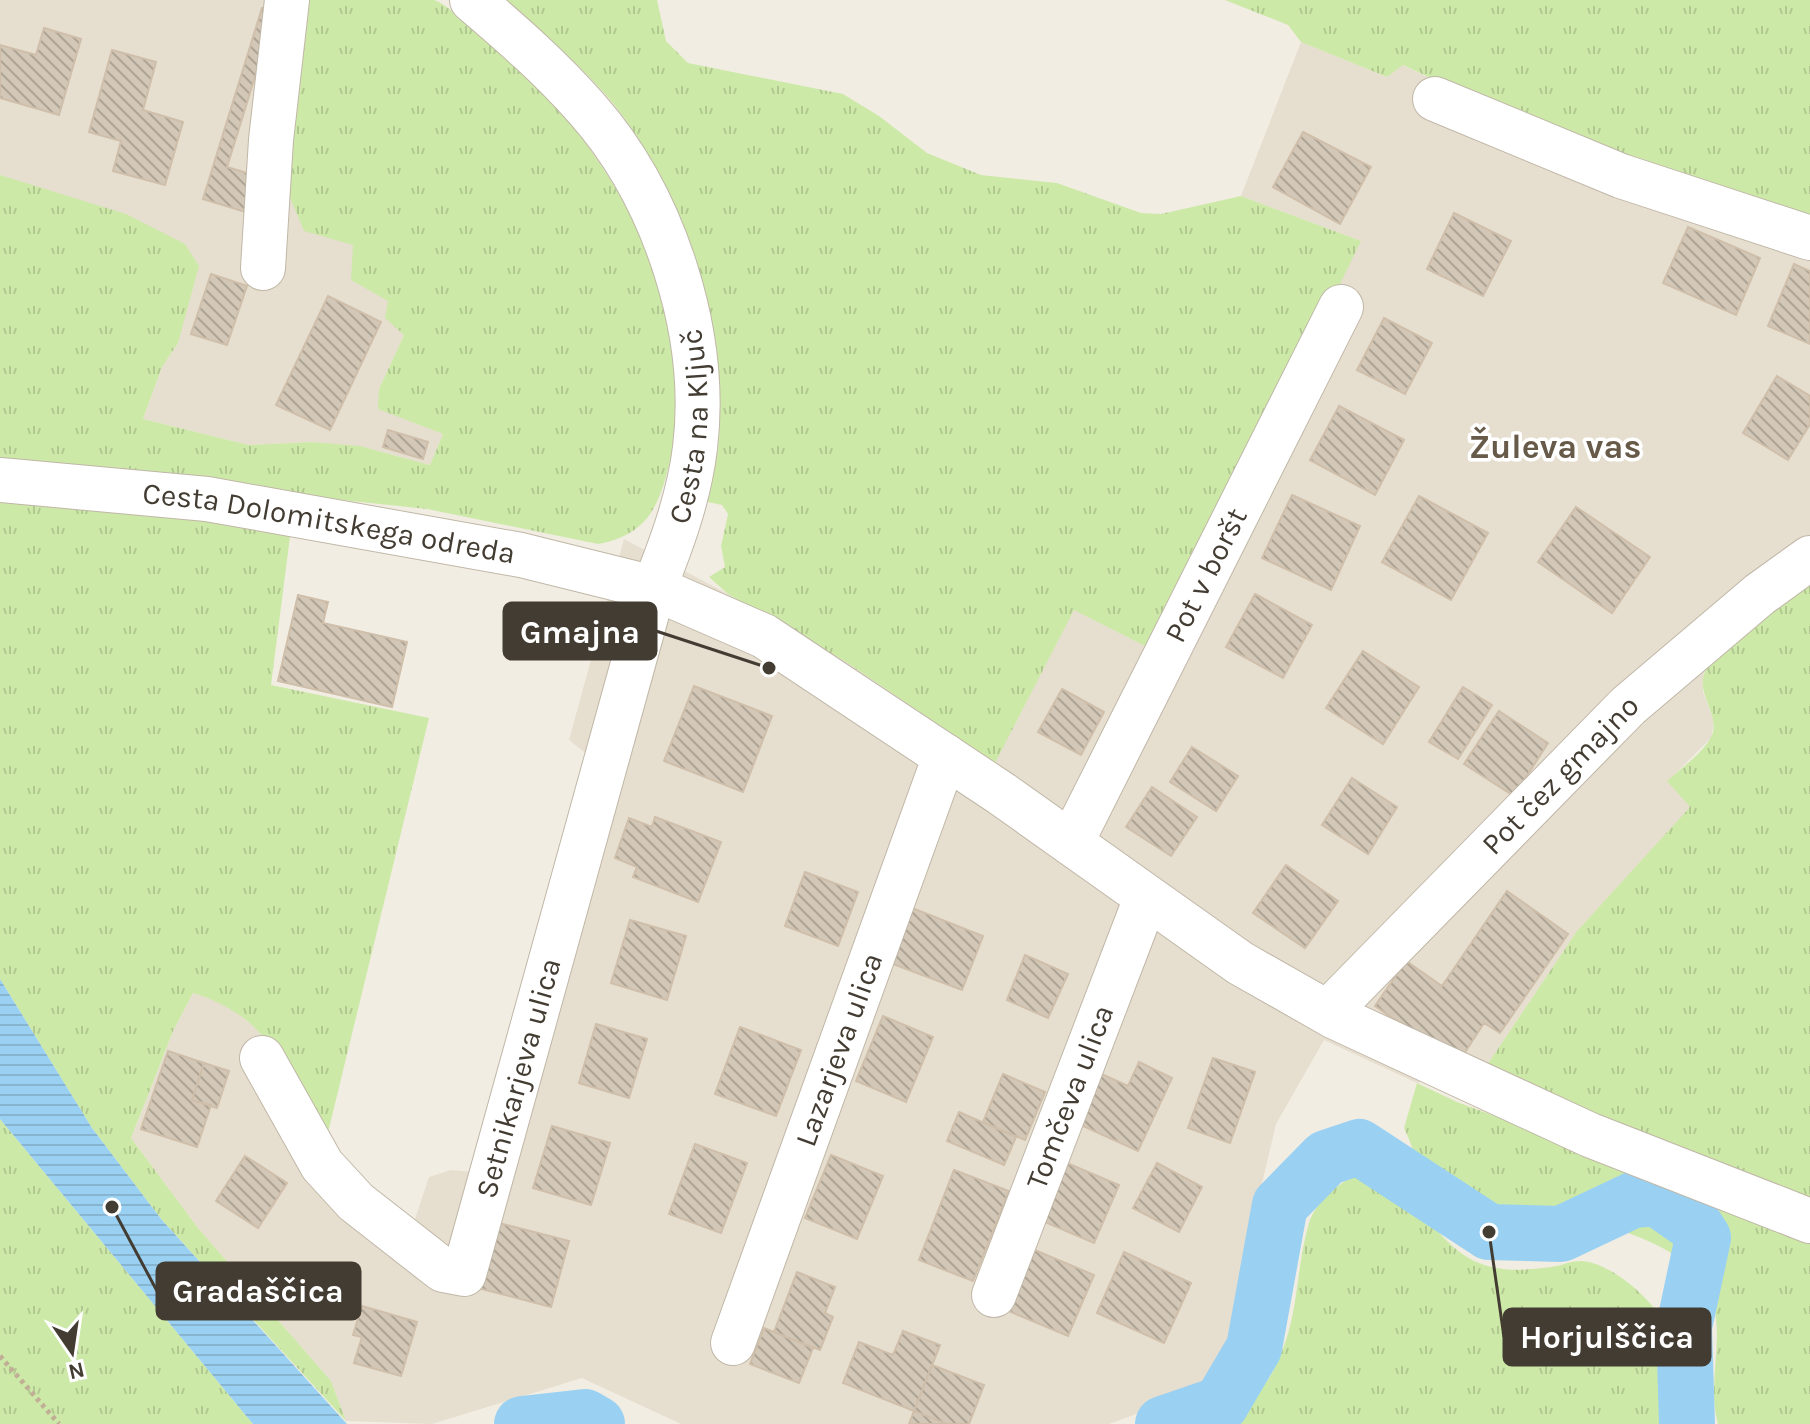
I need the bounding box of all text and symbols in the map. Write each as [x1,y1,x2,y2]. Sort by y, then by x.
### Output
street label: Cesta na Ključ [661,326,716,528]
district label: Žuleva vas [1469,426,1641,467]
street label: Cesta Dolomitskega odreda [141,475,518,572]
street label: Pot v boršt [1157,502,1255,648]
callout: Gmajna [504,603,656,659]
text: Gmajna [520,614,640,651]
street label: Pot čez gmajno [1474,688,1646,862]
street label: Lazarjeva ulica [788,948,890,1151]
street label: Setnikarjeva ulica [468,954,569,1202]
street label: Tomčeva ulica [1018,1000,1121,1194]
callout: Gradaščica [157,1263,360,1319]
text: Gradaščica [172,1273,344,1310]
callout: Horjulščica [1504,1309,1710,1365]
north arrow [32,1312,112,1392]
text: Horjulščica [1520,1319,1694,1356]
text: N [66,1356,87,1385]

